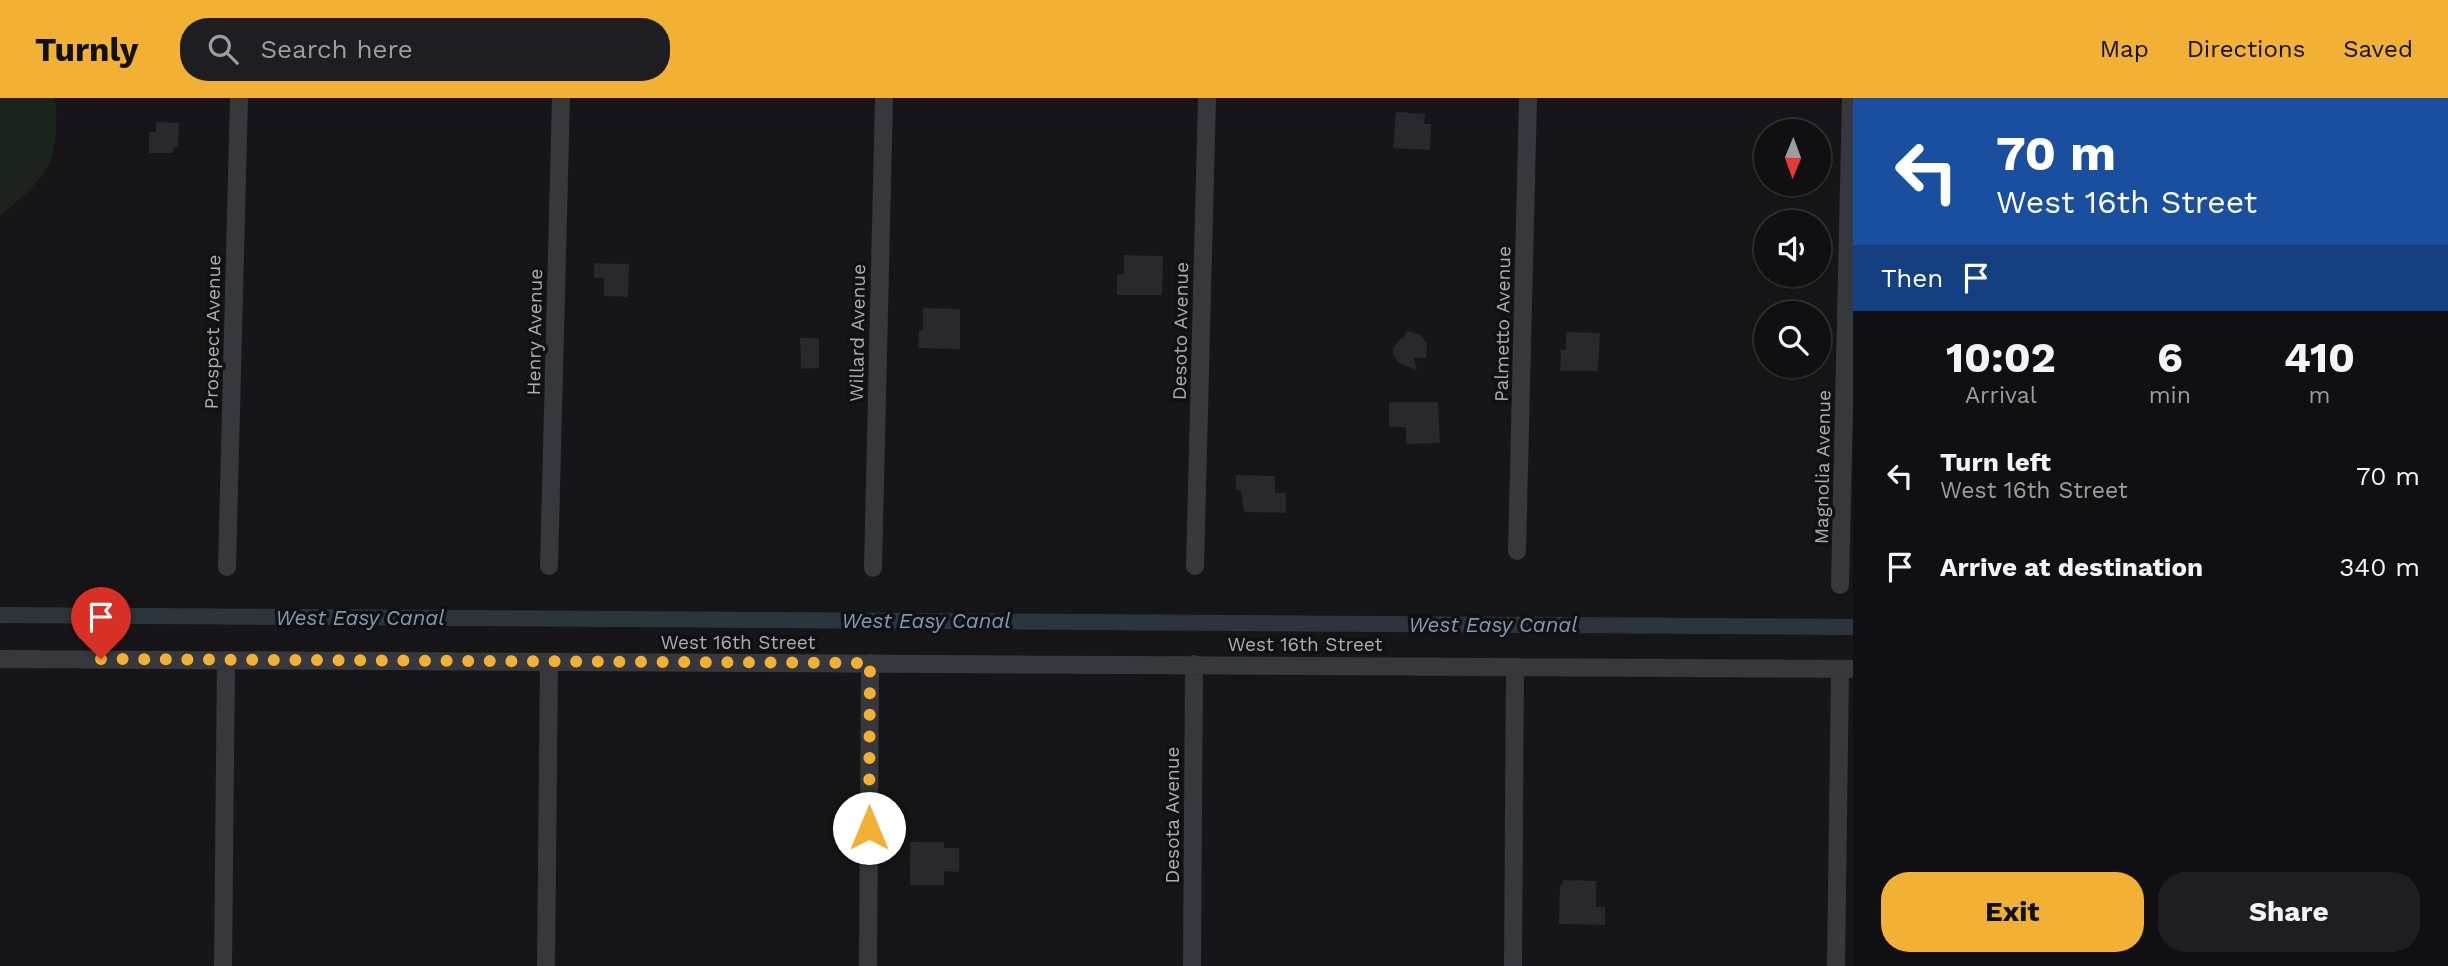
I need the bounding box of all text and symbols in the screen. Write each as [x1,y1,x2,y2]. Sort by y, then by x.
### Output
search box [180,18,670,81]
text: Turnly [35,30,138,69]
icon: search [204,30,242,68]
text: Search here [260,34,413,64]
text: Map [2100,35,2149,63]
text: Directions [2187,35,2305,63]
text: Saved [2343,35,2413,63]
north arrow [1754,119,1830,196]
map controls [1754,119,1831,378]
text: 70 m [1996,124,2116,182]
icon: left [1881,126,1972,217]
text: West 16th Street [1996,183,2257,221]
button: sound [1754,210,1831,287]
street label: Palmetto Avenue [1490,246,1515,402]
street label: Prospect Avenue [200,254,225,410]
icon: arrive [1957,259,1995,297]
street label: Desoto Avenue [1168,262,1193,400]
text: Then [1881,263,1943,293]
street label: Willard Avenue [845,264,870,402]
street label: Henry Avenue [522,269,547,395]
button: search [1754,301,1831,378]
text: 10:02 [1946,333,2056,382]
text: 6 [2157,333,2183,382]
text: 410 [2284,333,2355,382]
text: Arrival [1965,382,2037,409]
text: min [2149,382,2191,409]
text: m [2309,382,2330,409]
street label: Magnolia Avenue [1810,390,1835,544]
text: Turn left [1940,447,2051,477]
icon: left [1881,457,1919,495]
text: 70 m [2356,461,2420,491]
text: West 16th Street [1940,477,2128,504]
icon: arrive [1881,548,1919,586]
text: Arrive at destination [1940,552,2203,582]
text: 340 m [2339,552,2420,582]
pin [71,587,131,659]
icon: arrive [82,598,120,636]
water label: West Easy Canal [275,605,445,630]
water label: West Easy Canal [841,608,1011,633]
water label: West Easy Canal [1408,612,1578,637]
street label: West 16th Street [660,631,816,654]
street label: West 16th Street [1227,633,1383,656]
street label: Desota Avenue [1161,746,1184,884]
position arrow [832,791,906,865]
button: Exit [1881,872,2144,952]
button: Share [2158,872,2420,952]

